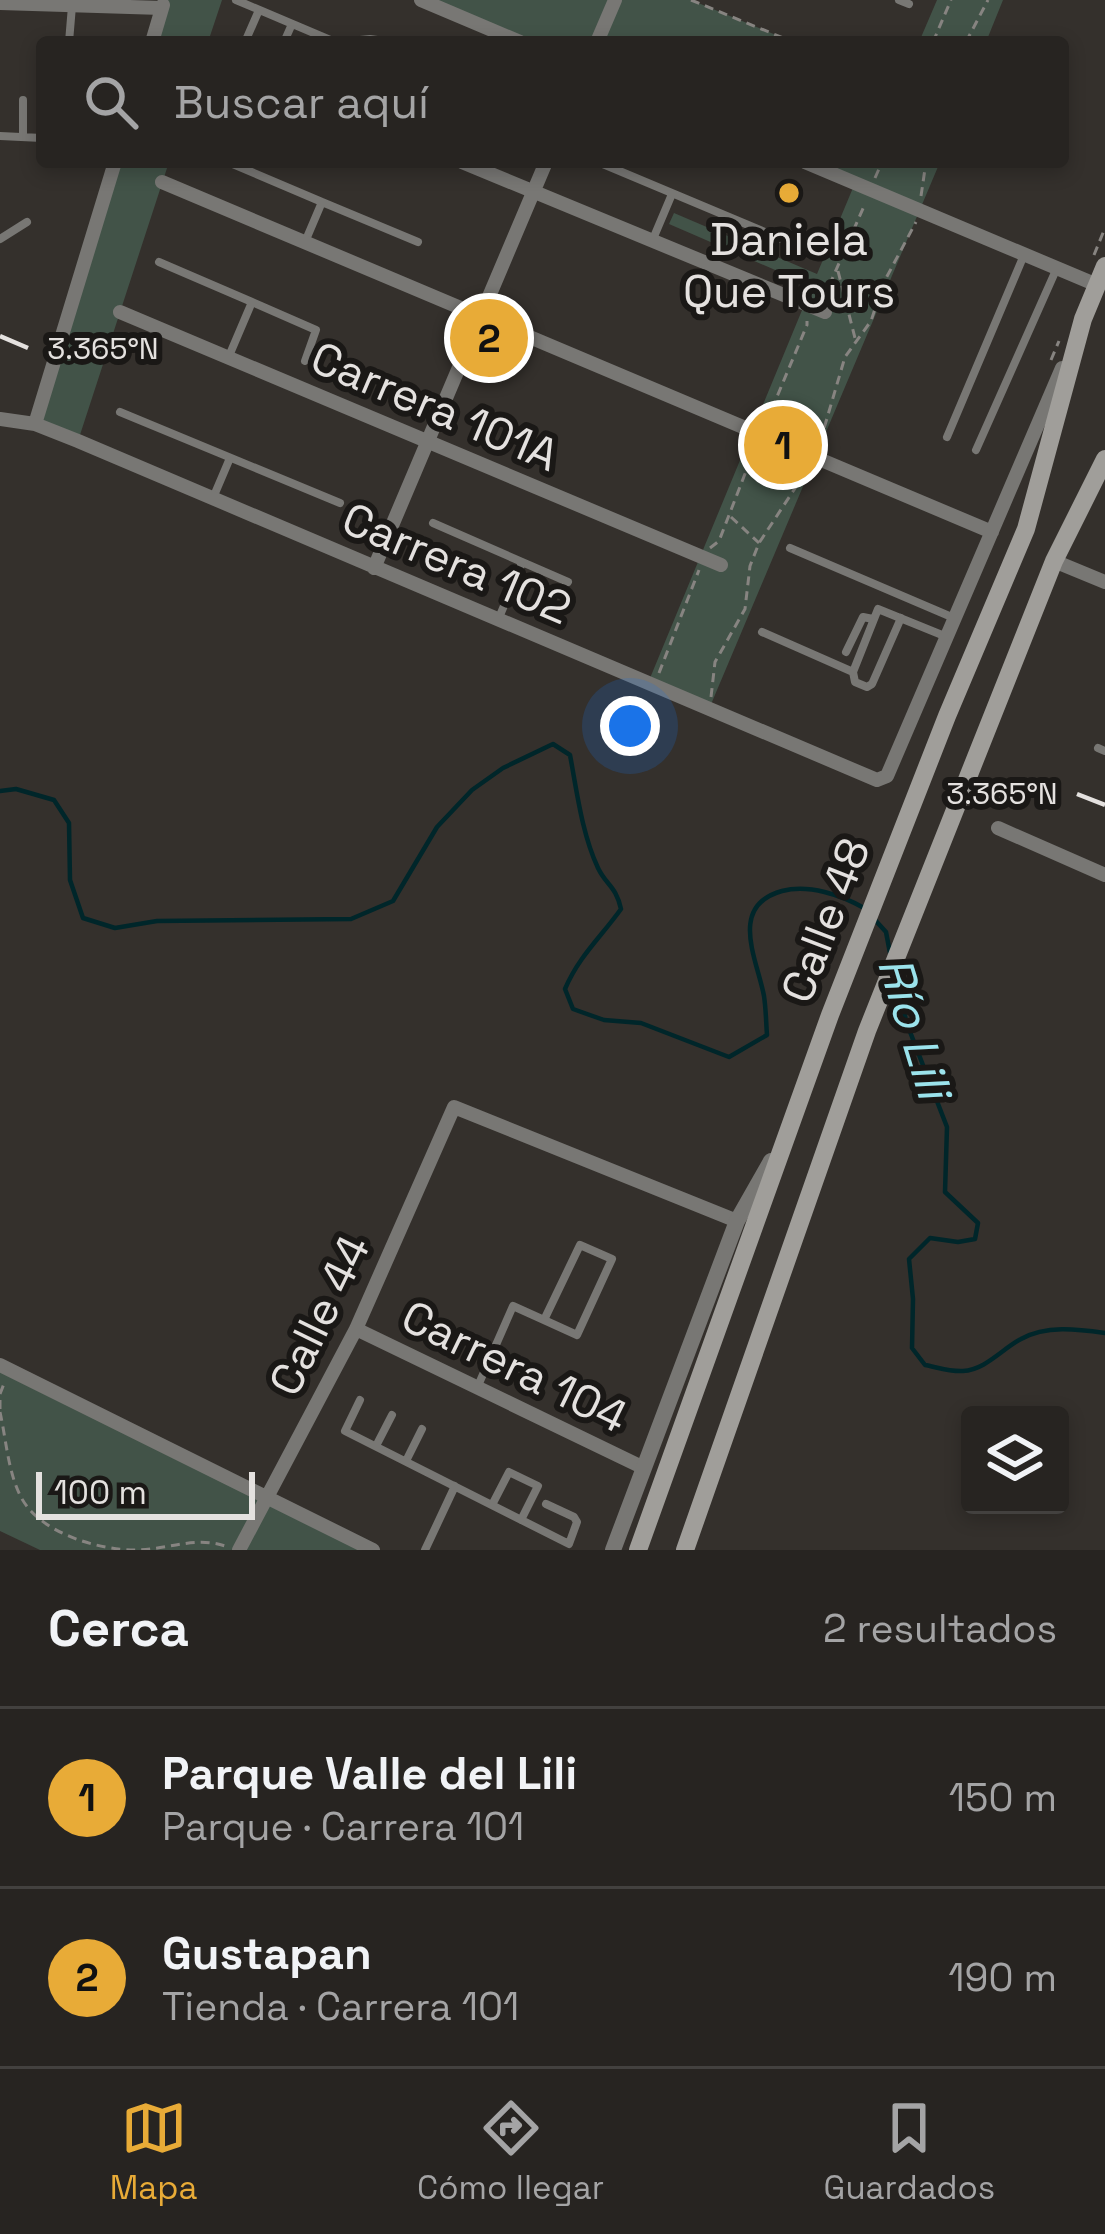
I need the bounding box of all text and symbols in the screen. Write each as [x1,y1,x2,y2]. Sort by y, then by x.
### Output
search box [36,36,1069,168]
icon: search [78,69,144,135]
text: Buscar aquí [174,74,429,131]
marker: Daniela Que Tours [776,180,802,206]
place label: Daniela Que Tours [683,211,895,320]
pin: 2 [450,293,528,383]
text: 3.365°N [47,329,159,368]
street label: Carrera 101A [303,329,567,484]
pin: 1 [744,400,822,490]
street label: Carrera 102 [334,490,580,637]
your location [600,696,660,756]
text: 3.365°N [946,774,1058,813]
street label: Calle 48 [768,830,883,1010]
water label: Río Lili [864,949,966,1111]
street label: Calle 44 [256,1226,383,1405]
street label: Carrera 104 [393,1287,637,1446]
map controls [961,1406,1069,1514]
button: layers [961,1406,1069,1514]
scale bar [36,1466,255,1519]
text: 100 m [54,1472,147,1514]
text: Cerca [48,1596,189,1661]
text: 2 resultados [823,1604,1057,1653]
text: Parque Valle del Lili [162,1745,577,1802]
text: 1 [78,1773,96,1822]
text: 150 m [949,1773,1057,1822]
text: Parque · Carrera 101 [162,1802,524,1851]
text: Gustapan [162,1925,372,1982]
text: 2 [75,1953,99,2002]
text: 190 m [948,1953,1057,2002]
text: Tienda · Carrera 101 [162,1982,519,2031]
tab: Mapa [110,2095,197,2209]
tab: Cómo llegar [417,2095,604,2209]
tab: Guardados [824,2095,995,2209]

